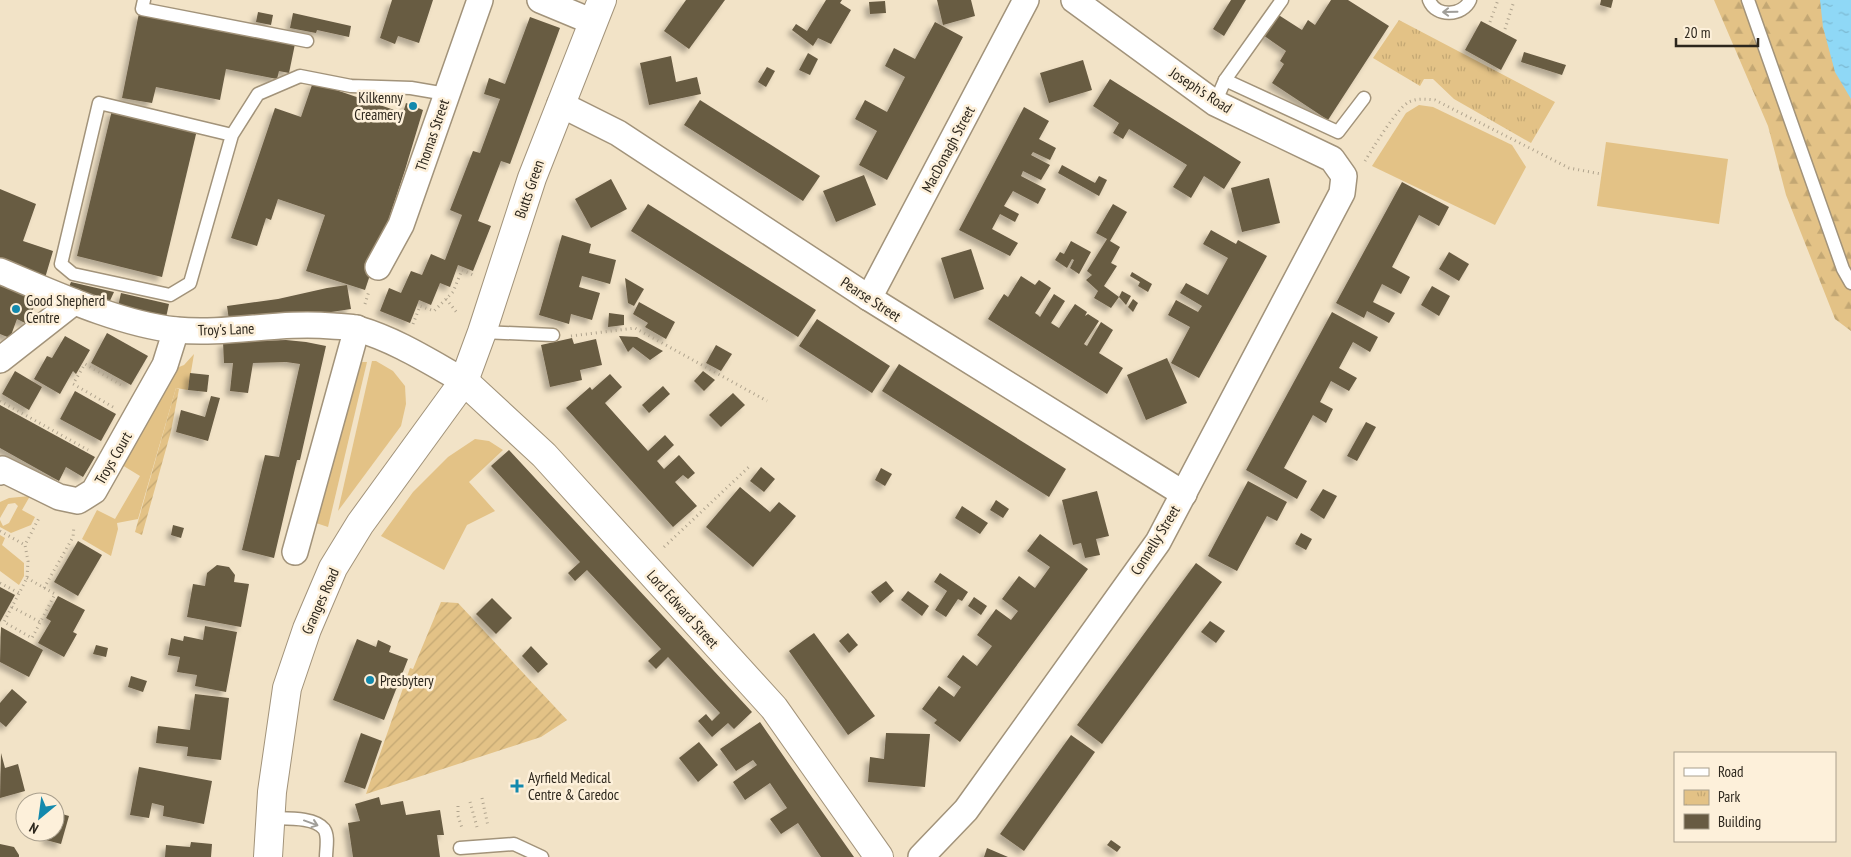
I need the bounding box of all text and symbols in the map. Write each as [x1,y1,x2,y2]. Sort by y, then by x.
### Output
one-way arrow [1442,7,1458,17]
scale bar [1676,15,1758,47]
text: 20 m [1684,23,1710,42]
street label: Joseph's Road [1166,62,1236,117]
place label: Kilkenny Creamery [354,88,403,124]
street label: Thomas Street [411,97,453,173]
marker: Kilkenny Creamery [407,100,419,112]
street label: MacDonagh Street [917,103,979,195]
street label: Butts Green [510,157,548,221]
street label: Pearse Street [837,272,905,326]
place label: Good Shepherd Centre [26,291,105,327]
marker: Good Shepherd Centre [10,303,22,315]
street label: Troy's Lane [197,319,255,339]
street label: Troys Court [90,428,136,488]
street label: Connelly Street [1126,502,1184,578]
street label: Granges Road [297,565,343,637]
street label: Lord Edward Street [643,566,723,652]
place label: Presbytery [380,671,434,690]
marker: Presbytery [364,674,376,686]
legend [1674,752,1836,842]
text: Road [1718,762,1744,781]
place label: Ayrfield Medical Centre & Caredoc [528,768,620,804]
marker: Ayrfield Medical Centre & Caredoc [510,779,524,793]
text: Park [1718,787,1740,806]
north arrow [15,792,65,842]
text: Building [1718,812,1761,831]
text: N [26,819,41,838]
one-way arrow [303,819,318,828]

